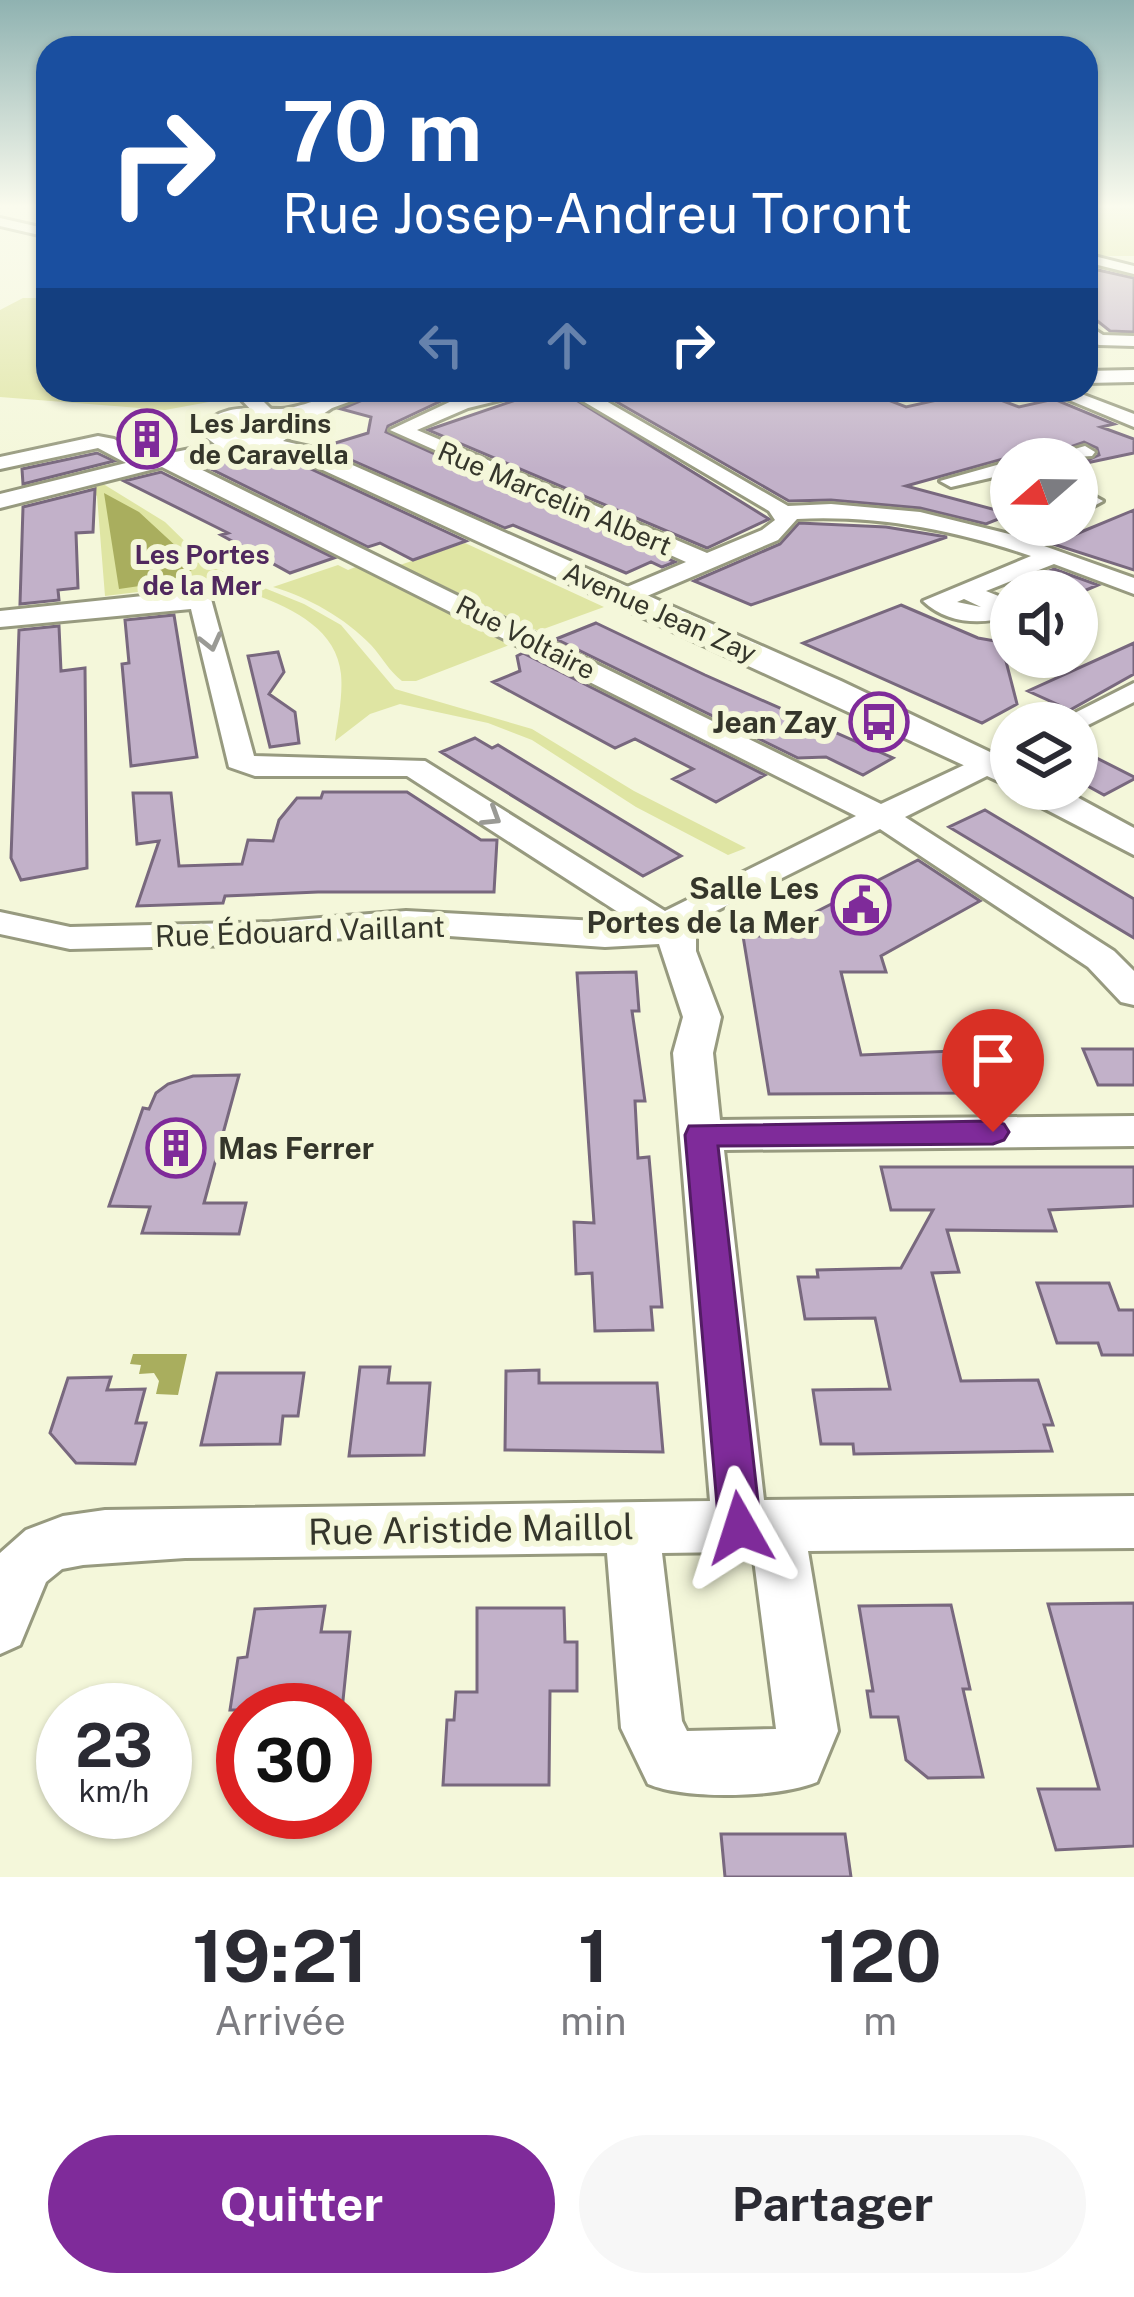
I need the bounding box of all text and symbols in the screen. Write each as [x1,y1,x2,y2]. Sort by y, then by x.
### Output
text: 70 m [282,81,482,180]
icon: right [84,84,240,240]
text: Rue Josep-Andreu Toront [282,182,913,245]
icon: left [408,312,474,378]
icon: ahead [534,312,600,378]
icon: right [660,312,726,378]
place label: Les Jardins de Caravella [189,407,349,470]
building icon: Les Jardins de Caravella [116,408,178,470]
street label: Rue Marcelin Albert [433,434,677,562]
north arrow [990,438,1098,546]
map controls [990,438,1098,810]
district label: Les Portes de la Mer [134,538,270,601]
street label: Avenue Jean Zay [558,555,762,669]
button: sound [990,570,1098,678]
street label: Rue Voltaire [451,588,601,686]
one-way arrow [197,632,222,652]
bus stop icon: Jean Zay [848,691,910,753]
button: layers [990,702,1098,810]
place label: Jean Zay [712,704,837,740]
one-way arrow [479,803,501,825]
place label: Salle Les Portes de la Mer [587,870,819,940]
public building icon: Salle Les Portes de la Mer [830,874,892,936]
street label: Rue Édouard Vaillant [154,908,446,954]
pin [942,1009,1044,1132]
icon: arrive [960,1027,1026,1093]
building icon: Mas Ferrer [145,1117,207,1179]
place label: Mas Ferrer [218,1130,374,1166]
position arrow [677,1465,803,1591]
street label: Rue Aristide Maillol [308,1505,634,1553]
speed limit sign: 30 [216,1683,372,1839]
text: 23 [75,1710,153,1781]
text: km/h [79,1773,149,1809]
text: 19:21 [192,1914,368,1998]
text: 1 [578,1914,609,1998]
text: 120 [819,1914,942,1998]
text: Arrivée [214,1998,346,2044]
text: min [560,1998,626,2044]
text: m [863,1998,897,2044]
button: Quitter [48,2135,555,2273]
button: Partager [579,2135,1086,2273]

